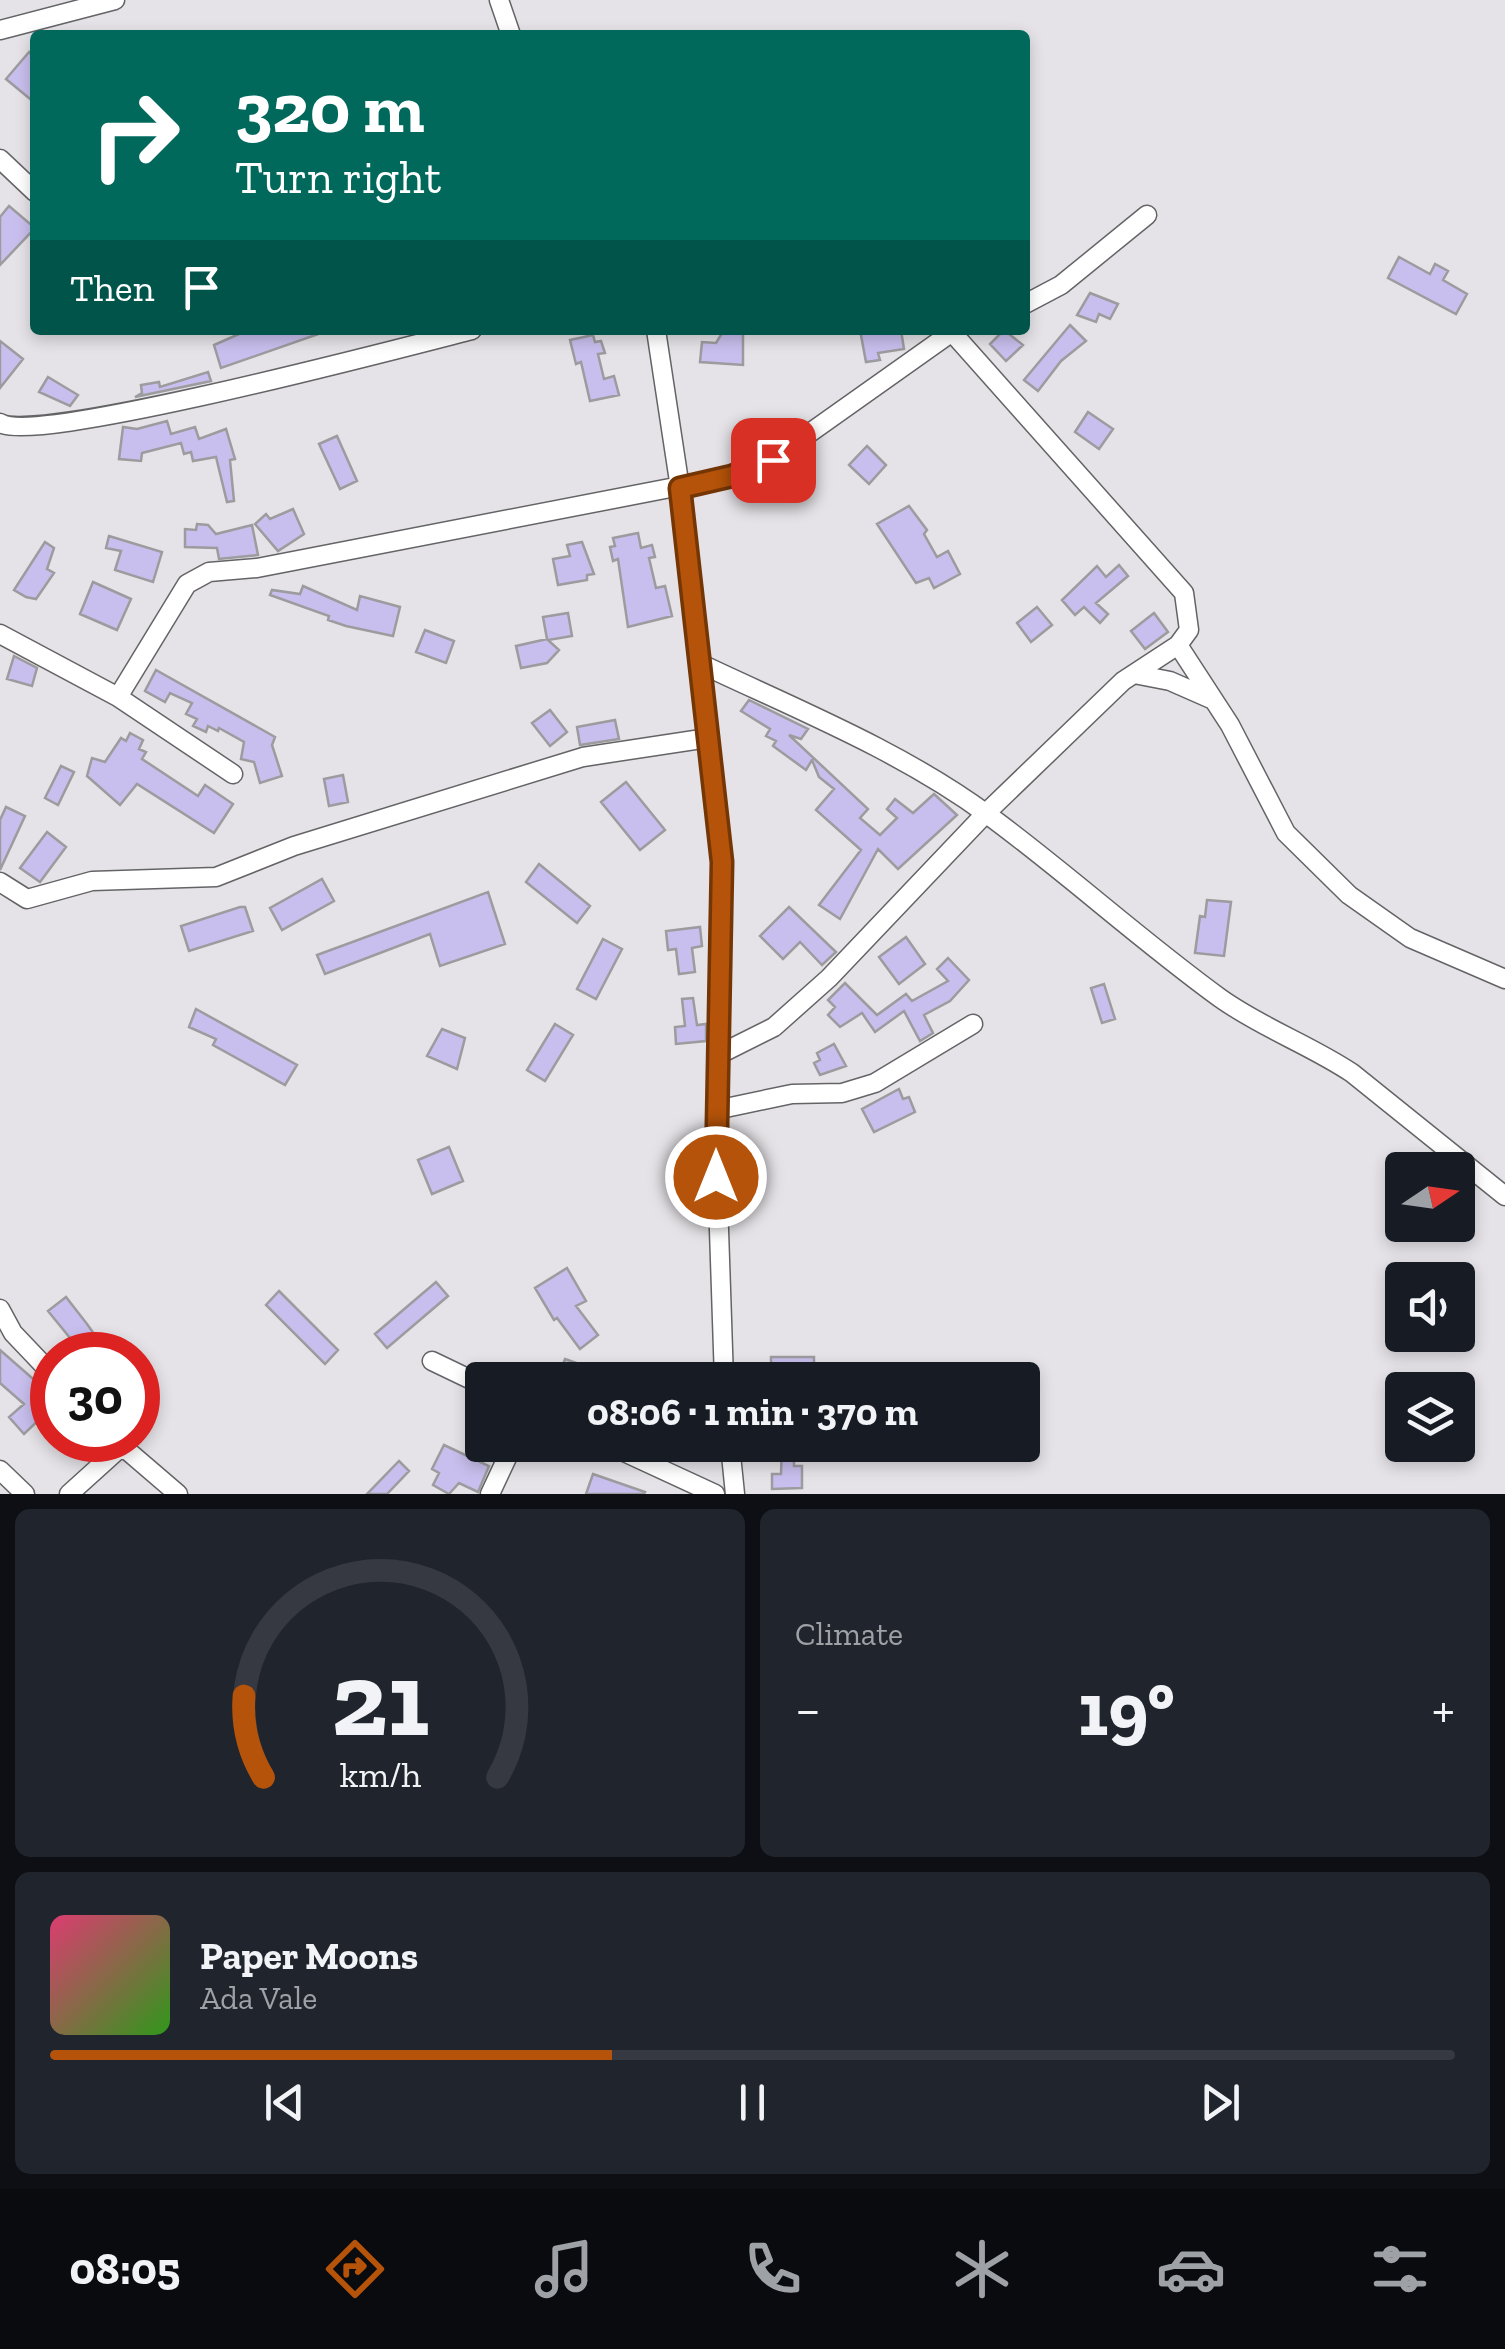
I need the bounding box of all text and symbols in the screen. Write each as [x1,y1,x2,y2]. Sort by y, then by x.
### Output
text: 320 m [235,66,425,150]
icon: right [70,70,200,200]
text: Turn right [235,151,441,205]
icon: arrive [174,260,229,315]
text: Then [70,265,154,311]
pin [731,418,816,503]
icon: arrive [746,433,801,488]
position arrow [664,1125,768,1229]
north arrow [1385,1152,1475,1242]
map controls [1385,1152,1475,1462]
button: sound [1385,1262,1475,1352]
speed limit sign: 30 [30,1332,160,1462]
button: layers [1385,1372,1475,1462]
text: 08:06 · 1 min · 370 m [587,1389,918,1435]
text: Climate [795,1615,903,1653]
text: 21 [331,1637,429,1762]
text: 19° [1078,1664,1175,1754]
text: − [795,1676,821,1742]
text: + [1432,1676,1455,1742]
text: km/h [339,1753,421,1796]
text: Paper Moons [200,1933,418,1979]
text: Ada Vale [200,1979,317,2017]
icon: previous [257,2075,312,2130]
icon: pause [725,2075,780,2130]
icon: next [1193,2075,1248,2130]
icon: directions [320,2234,390,2304]
icon: music [529,2234,599,2304]
icon: phone [738,2234,808,2304]
icon: climate [947,2234,1017,2304]
icon: car [1156,2234,1226,2304]
icon: filters [1365,2234,1435,2304]
text: 08:05 [70,2242,180,2296]

